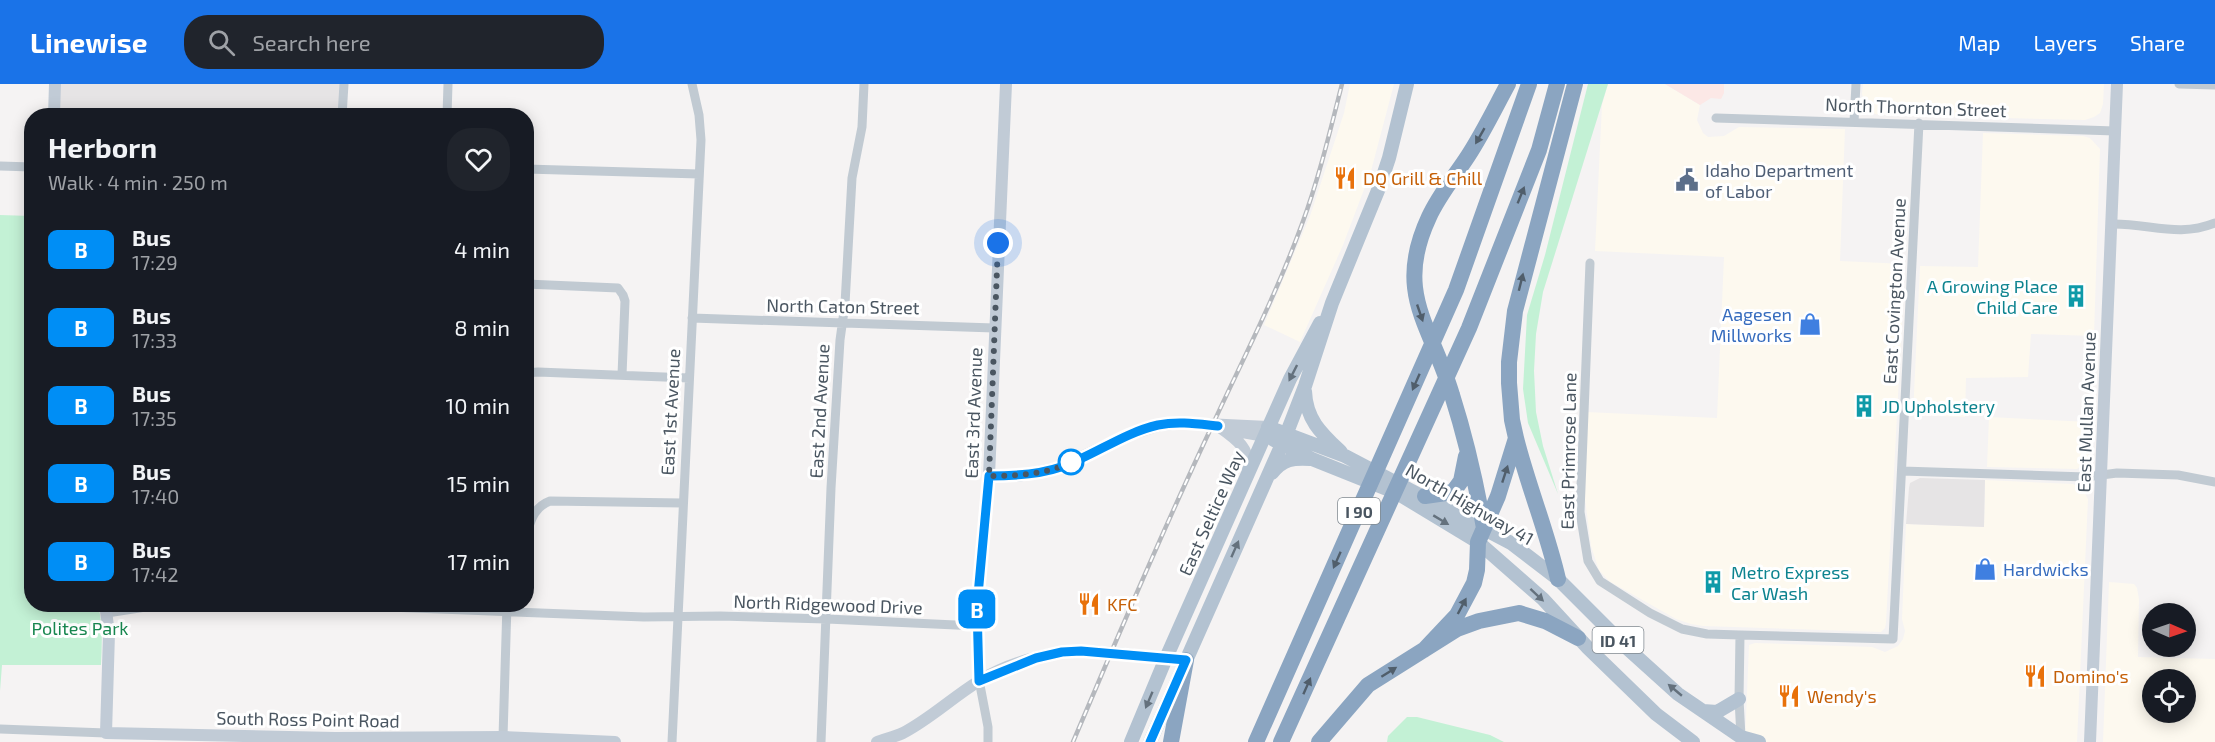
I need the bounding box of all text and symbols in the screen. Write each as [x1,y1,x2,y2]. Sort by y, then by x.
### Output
search box [184,15,604,69]
text: Linewise [30,25,148,59]
icon: search [205,26,238,59]
text: Search here [253,29,371,55]
text: Map [1958,30,2000,55]
text: Layers [2033,30,2097,55]
text: Share [2130,30,2185,55]
street label: North Thornton Street [1825,93,2007,121]
one-way arrow [1475,127,1485,144]
button: heart [447,128,510,191]
text: Herborn [48,130,157,164]
place label: Idaho Department of Labor [1705,159,1854,202]
restaurant icon: DQ Grill & Chill [1332,165,1358,191]
place label: DQ Grill & Chill [1363,167,1483,189]
public building icon: Idaho Department of Labor [1674,167,1700,193]
text: Walk · 4 min · 250 m [48,170,228,194]
one-way arrow [1516,186,1526,204]
street label: East Covington Avenue [1878,197,1910,385]
text: Bus [132,224,171,250]
your location [983,228,1013,258]
text: 4 min [454,236,510,262]
text: B [74,237,88,262]
text: 17:29 [132,250,178,274]
one-way arrow [1517,273,1527,291]
place label: A Growing Place Child Care [1927,275,2058,318]
building icon: A Growing Place Child Care [2063,283,2089,309]
street label: North Caton Street [766,294,920,318]
text: Bus [132,302,171,328]
place label: Aagesen Millworks [1711,303,1792,346]
one-way arrow [1415,304,1425,322]
shop icon: Aagesen Millworks [1797,311,1823,337]
text: 8 min [454,314,510,340]
text: B [74,315,88,340]
text: 17:33 [132,328,177,352]
street label: East Mullan Avenue [2072,331,2100,493]
street label: East 2nd Avenue [804,343,834,479]
street label: East 3rd Avenue [960,347,986,479]
street label: East 1st Avenue [656,348,684,476]
one-way arrow [1288,365,1298,382]
street label: East Primrose Lane [1556,372,1580,530]
one-way arrow [1411,374,1420,391]
text: Bus [132,380,171,406]
text: 10 min [446,392,510,418]
text: B [74,393,88,418]
building icon: JD Upholstery [1851,393,1877,419]
place label: JD Upholstery [1882,395,1995,417]
text: 17:35 [132,406,177,430]
street label: East Seltice Way [1174,447,1249,579]
unlabelled marker [1058,449,1084,475]
text: Bus [132,458,171,484]
street label: North Highway 41 [1402,458,1538,550]
one-way arrow [1500,465,1510,483]
text: 15 min [447,470,510,496]
text: B [74,471,88,496]
text: 17:40 [132,484,179,508]
road number: I 90 [1338,498,1380,524]
one-way arrow [1433,514,1449,525]
text: Bus [132,536,171,562]
one-way arrow [1230,539,1240,557]
text: 17 min [448,548,510,574]
text: B [74,549,88,574]
one-way arrow [1332,552,1341,569]
shop icon: Hardwicks [1972,556,1998,582]
place label: Hardwicks [2003,558,2089,580]
place label: Metro Express Car Wash [1731,561,1850,604]
text: 17:42 [132,562,178,586]
building icon: Metro Express Car Wash [1700,569,1726,595]
one-way arrow [1530,587,1544,601]
street label: North Ridgewood Drive [733,590,923,618]
line badge: B [958,590,996,628]
restaurant icon: KFC [1076,591,1102,617]
place label: KFC [1107,593,1137,615]
text: B [970,597,984,622]
one-way arrow [1457,597,1467,614]
north arrow [2142,603,2196,657]
map controls [2142,603,2196,723]
park label: Polites Park [31,617,129,639]
road number: ID 41 [1592,627,1644,653]
restaurant icon: Domino's [2022,663,2048,689]
place label: Domino's [2053,665,2129,687]
one-way arrow [1381,666,1398,677]
button: locate [2142,669,2196,723]
one-way arrow [1302,676,1312,694]
restaurant icon: Wendy's [1776,683,1802,709]
one-way arrow [1667,684,1682,697]
place label: Wendy's [1807,685,1877,707]
one-way arrow [1144,691,1153,709]
street label: South Ross Point Road [216,706,400,732]

